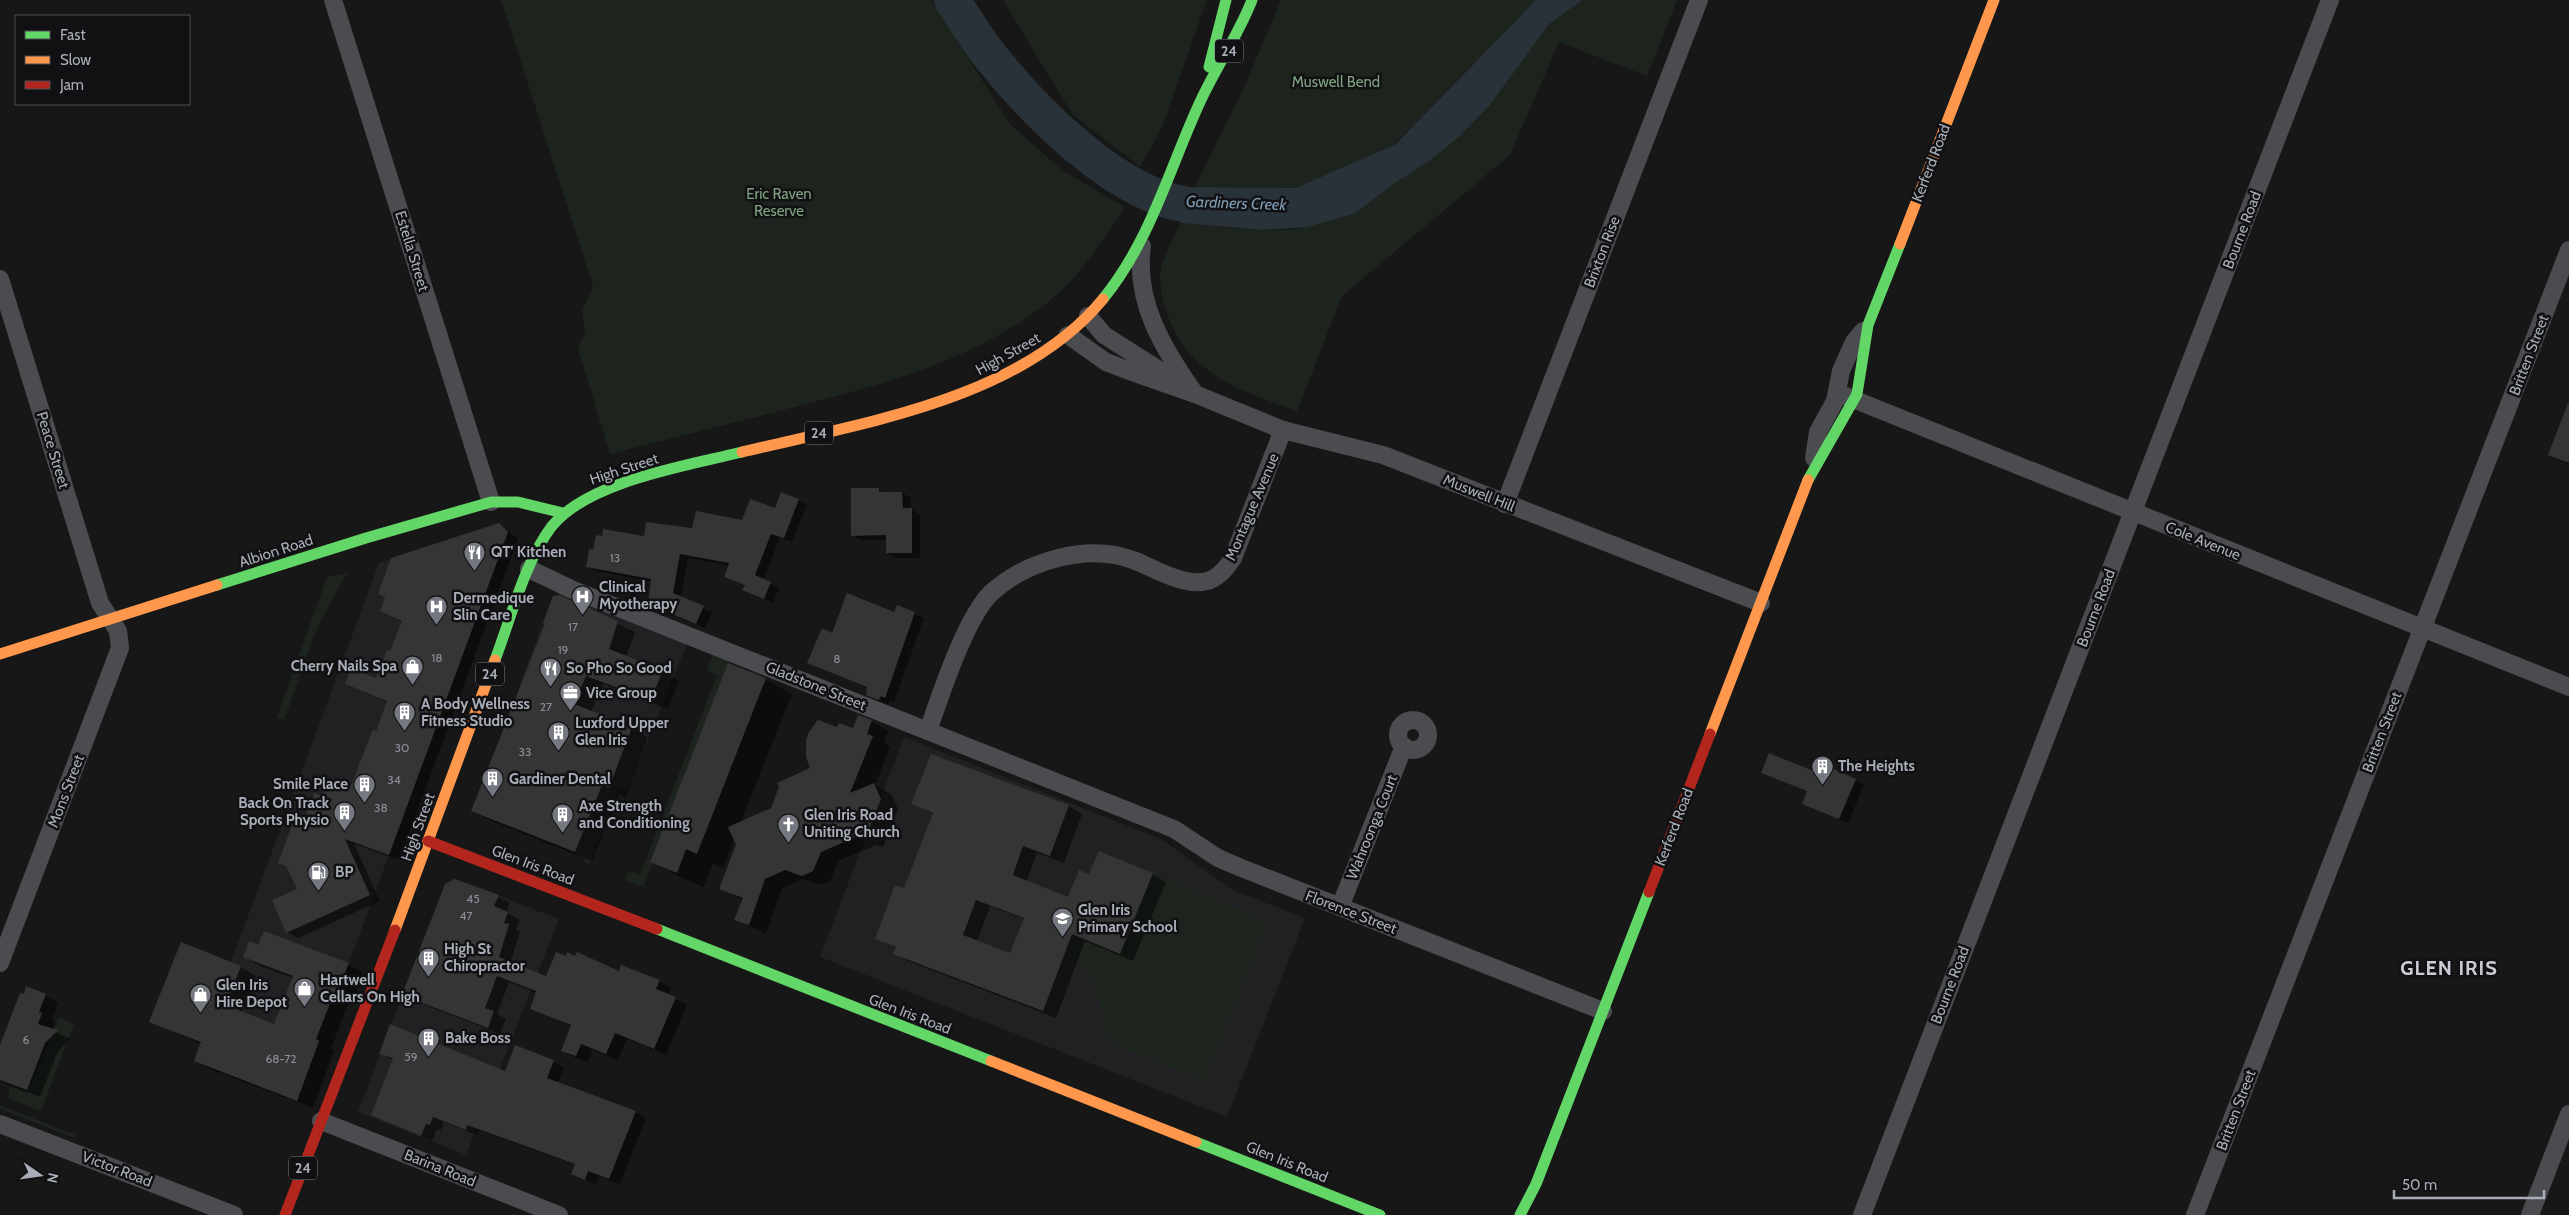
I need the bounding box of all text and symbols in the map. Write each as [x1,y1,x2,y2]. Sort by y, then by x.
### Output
legend [15,15,190,105]
text: Fast [60,26,85,44]
road number: 24 [1215,40,1243,62]
text: Slow [60,51,91,69]
park label: Muswell Bend [1292,73,1380,91]
text: Jam [59,76,84,94]
street label: Kerferd Road [1908,122,1954,204]
park label: Eric Raven Reserve [746,185,812,220]
street label: Bourne Road [2219,189,2265,271]
water label: Gardiners Creek [1186,192,1288,214]
street label: Estella Street [391,209,433,293]
street label: Brixton Rise [1580,214,1624,290]
street label: Britten Street [2505,312,2553,398]
street label: High Street [973,329,1043,379]
street label: Peace Street [33,409,73,491]
road number: 24 [805,422,833,444]
street label: High Street [587,449,661,489]
street label: Montague Avenue [1221,450,1283,563]
street label: Muswell Hill [1441,470,1518,516]
street label: Cole Avenue [2163,518,2243,564]
street label: Albion Road [237,531,315,571]
restaurant icon: QT' Kitchen [463,540,487,571]
place label: QT' Kitchen [491,543,566,561]
house number: 13 [610,550,620,565]
street label: Bourne Road [2073,567,2119,649]
place label: Clinical Myotherapy [599,578,678,613]
hospital icon: Clinical Myotherapy [571,584,595,615]
place label: Dermedique Slin Care [453,589,534,624]
hospital icon: Dermedique Slin Care [425,595,449,626]
house number: 17 [568,619,578,634]
house number: 19 [558,642,569,657]
house number: 18 [431,650,443,665]
house number: 8 [833,651,841,666]
shop icon: Cherry Nails Spa [401,654,425,685]
restaurant icon: So Pho So Good [538,656,562,687]
place label: Cherry Nails Spa [291,657,398,675]
street label: Gladstone Street [763,658,869,714]
place label: So Pho So Good [566,659,672,677]
road number: 24 [476,662,504,686]
office icon: Vice Group [558,681,582,712]
place label: Vice Group [586,684,657,702]
street label: Britten Street [2358,689,2406,775]
place label: A Body Wellness Fitness Studio [421,695,530,730]
house number: 27 [540,699,552,714]
building icon: A Body Wellness Fitness Studio [393,701,417,732]
place label: Luxford Upper Glen Iris [575,714,669,749]
building icon: Luxford Upper Glen Iris [547,720,571,751]
house number: 30 [395,740,409,755]
house number: 33 [519,744,531,759]
street label: Mons Street [44,752,88,830]
building icon: The Heights [1810,754,1834,785]
place label: The Heights [1838,757,1915,775]
building icon: Gardiner Dental [481,767,505,798]
place label: Gardiner Dental [509,770,611,788]
building icon: Smile Place [352,772,376,803]
house number: 34 [387,772,401,787]
street label: Wahroonga Court [1343,772,1401,882]
place label: Smile Place [273,775,348,793]
street label: Kerferd Road [1651,786,1697,868]
street label: High Street [397,790,439,864]
place label: Back On Track Sports Physio [238,794,330,829]
place label: Axe Strength and Conditioning [579,797,690,832]
building icon: Back On Track Sports Physio [333,800,357,831]
house number: 38 [374,800,388,815]
building icon: Axe Strength and Conditioning [551,803,575,834]
place label: Glen Iris Road Uniting Church [804,806,900,841]
church icon: Glen Iris Road Uniting Church [776,812,800,843]
street label: Glen Iris Road [489,841,577,889]
fuel station icon: BP [307,860,331,891]
place label: BP [335,863,353,881]
street label: Florence Street [1303,886,1399,938]
house number: 45 [466,891,480,906]
place label: Glen Iris Primary School [1078,901,1177,936]
school or university icon: Glen Iris Primary School [1050,907,1074,938]
house number: 47 [460,908,472,923]
place label: High St Chiropractor [444,940,525,975]
street label: Bourne Road [1927,944,1973,1026]
building icon: High St Chiropractor [416,946,440,977]
district label: GLEN IRIS [2400,956,2498,980]
place label: Hartwell Cellars On High [320,971,420,1006]
place label: Glen Iris Hire Depot [216,976,287,1011]
shop icon: Hartwell Cellars On High [292,977,316,1008]
shop icon: Glen Iris Hire Depot [188,982,212,1013]
street label: Glen Iris Road [866,990,954,1038]
building icon: Bake Boss [417,1026,441,1057]
place label: Bake Boss [445,1029,511,1047]
house number: 6 [23,1032,30,1047]
house number: 59 [404,1049,418,1064]
house number: 68-72 [265,1051,297,1066]
street label: Britten Street [2212,1067,2260,1153]
street label: Glen Iris Road [1243,1137,1331,1187]
street label: Barina Road [402,1145,478,1191]
street label: Victor Road [79,1147,155,1191]
north arrow [15,1150,65,1200]
road number: 24 [289,1156,317,1180]
scale bar [2394,1168,2544,1200]
text: N [43,1171,63,1185]
text: 50 m [2402,1176,2437,1194]

